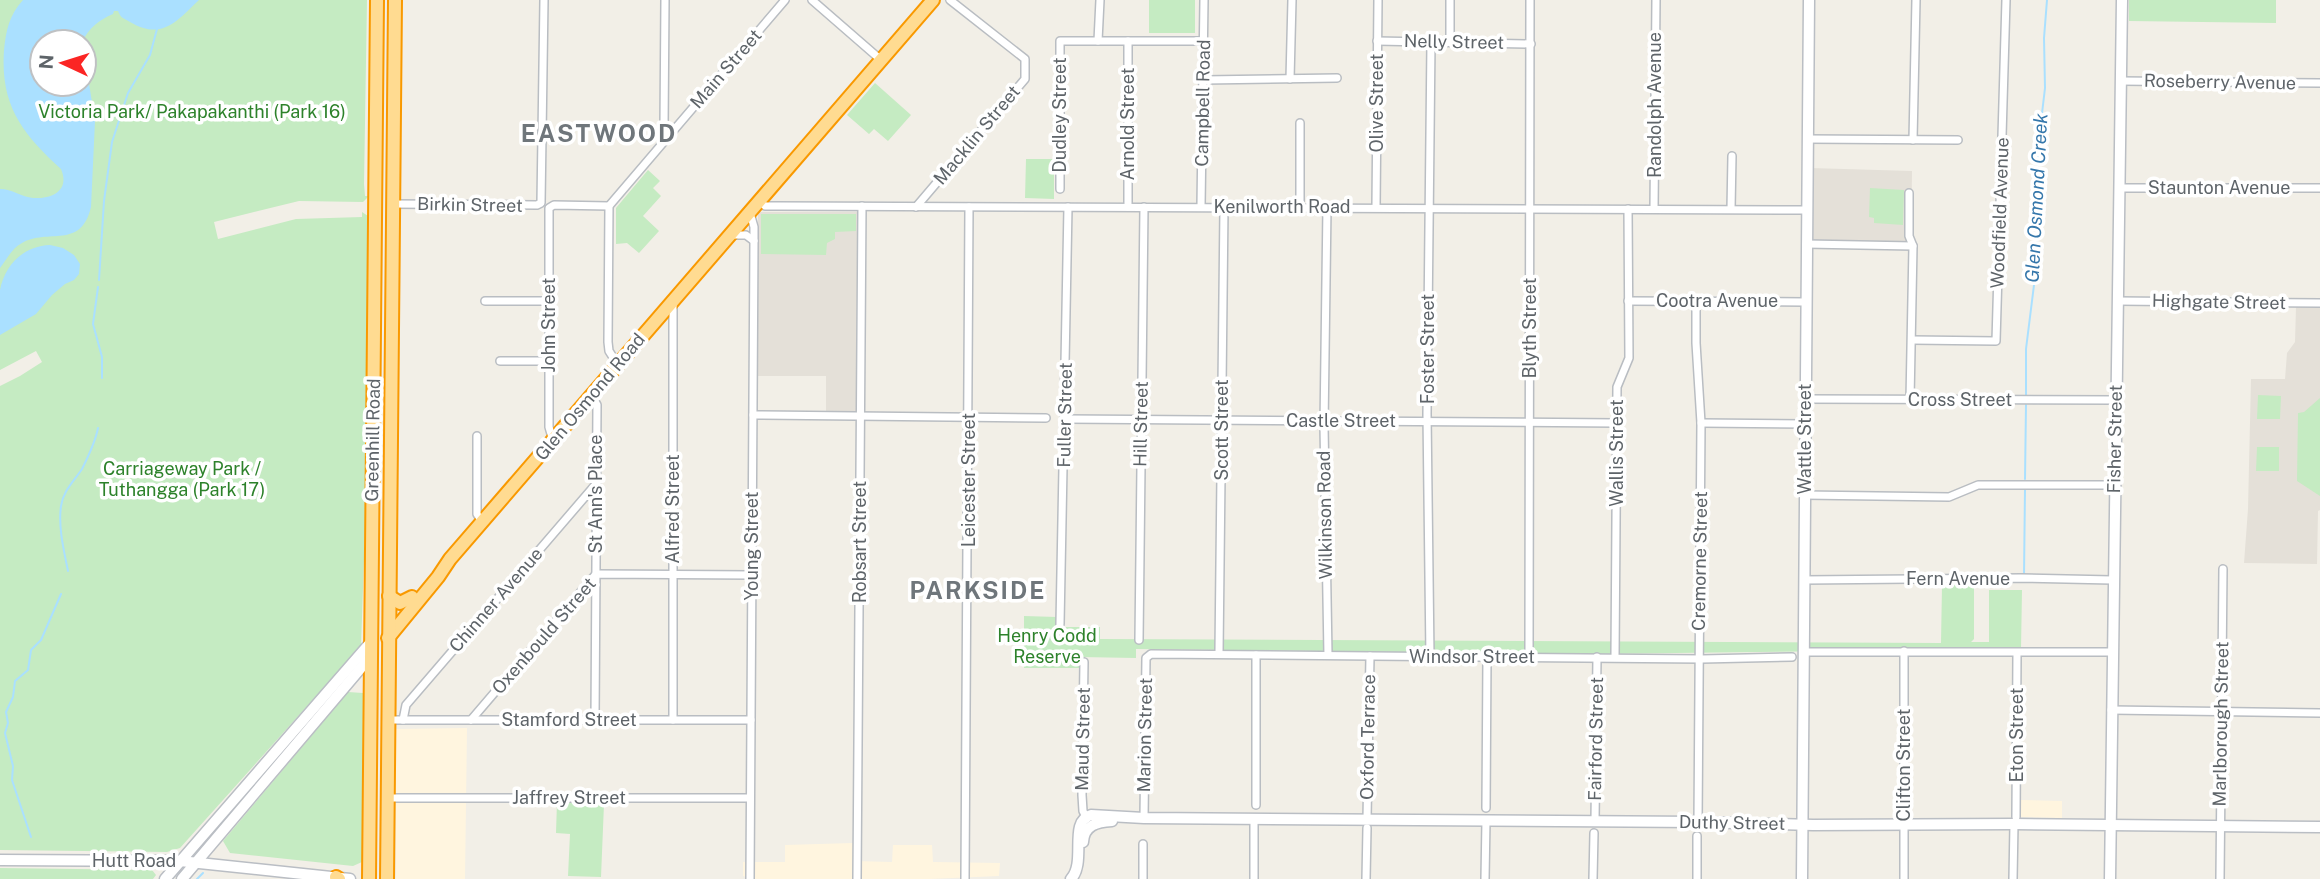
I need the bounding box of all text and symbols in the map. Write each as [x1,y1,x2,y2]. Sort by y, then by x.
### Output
street label: Main Street [686,25,766,112]
north arrow [28,28,98,98]
street label: Nelly Street [1404,30,1504,53]
street label: Randolph Avenue [1644,32,1665,178]
street label: Campbell Road [1191,39,1214,167]
text: N [35,54,58,70]
street label: Olive Street [1366,54,1387,152]
street label: Dudley Street [1049,57,1070,173]
street label: Arnold Street [1117,67,1138,181]
street label: Roseberry Avenue [2144,70,2296,93]
street label: Macklin Street [929,81,1024,188]
park label: Victoria Park/ Pakapakanthi (Park 16) [38,101,346,122]
water label: Glen Osmond Creek [2021,112,2051,283]
district label: EASTWOOD [521,119,677,147]
street label: Woodfield Avenue [1986,137,2013,289]
street label: Staunton Avenue [2148,177,2290,198]
street label: Birkin Street [417,193,523,216]
street label: Kenilworth Road [1213,196,1351,217]
street label: Blyth Street [1519,277,1540,379]
street label: John Street [538,278,559,372]
street label: Cootra Avenue [1656,290,1778,311]
street label: Highgate Street [2152,290,2286,313]
street label: Foster Street [1417,294,1438,404]
street label: Glen Osmond Road [530,329,649,464]
street label: Fuller Street [1053,362,1076,468]
street label: Greenhill Road [361,378,384,502]
street label: Scott Street [1211,379,1232,481]
street label: Hill Street [1129,381,1152,467]
street label: Wattle Street [1794,383,1815,495]
street label: Fisher Street [2103,384,2126,494]
street label: Cross Street [1908,389,2012,410]
street label: Wallis Street [1606,399,1627,507]
street label: Castle Street [1286,410,1396,431]
street label: Leicester Street [958,413,979,547]
street label: St Ann's Place [585,435,606,553]
street label: Wilkinson Road [1313,450,1336,580]
street label: Alfred Street [662,454,683,564]
park label: Carriageway Park / Tuthangga (Park 17) [99,458,265,500]
street label: Robsart Street [849,481,870,603]
street label: Young Street [741,491,762,601]
street label: Cremorne Street [1688,491,1711,631]
street label: Chinner Avenue [445,543,547,656]
street label: Fern Avenue [1906,568,2010,589]
street label: Oxenbould Street [487,573,600,698]
district label: PARKSIDE [910,576,1046,604]
park label: Henry Codd Reserve [997,625,1097,667]
street label: Marlborough Street [2209,641,2232,807]
street label: Windsor Street [1409,646,1535,667]
street label: Oxford Terrace [1356,674,1379,800]
street label: Marion Street [1133,677,1156,793]
street label: Fairford Street [1584,677,1607,801]
street label: Maud Street [1071,687,1094,791]
street label: Eton Street [2006,688,2027,782]
street label: Clifton Street [1893,708,1914,822]
street label: Stamford Street [501,709,637,730]
street label: Jaffrey Street [512,787,626,808]
street label: Duthy Street [1679,811,1785,834]
street label: Hutt Road [92,850,176,871]

